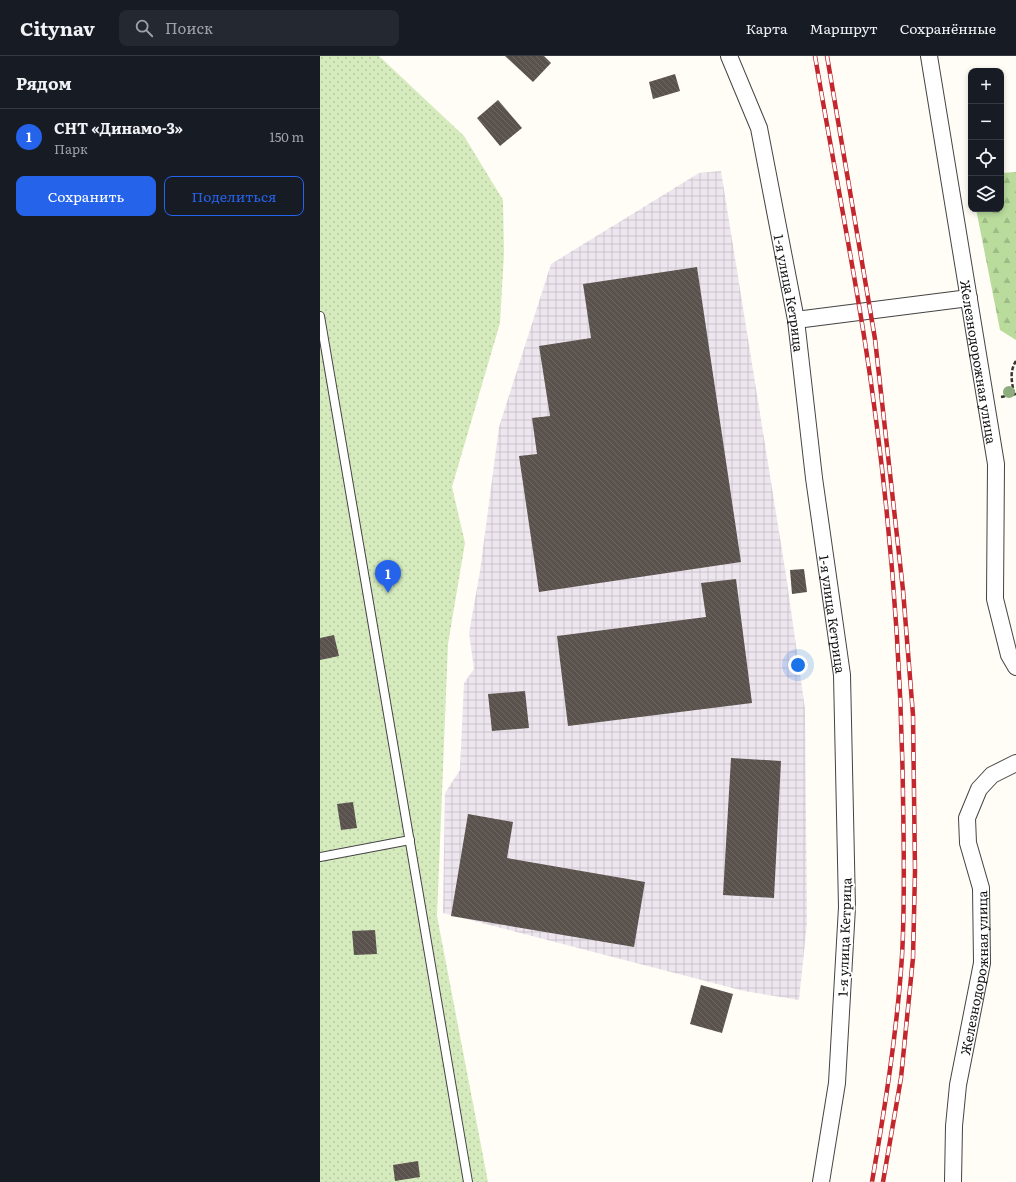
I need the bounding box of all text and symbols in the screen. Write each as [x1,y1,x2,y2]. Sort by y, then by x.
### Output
search box [119,10,399,46]
text: Citynav [20,14,95,42]
text: Поиск [165,16,213,39]
icon: search [133,17,155,39]
text: Карта [746,18,788,38]
text: Маршрут [810,18,878,38]
text: Сохранённые [900,18,996,38]
map controls [968,68,1004,212]
button: + [968,68,1004,104]
text: Рядом [16,70,72,95]
button: − [968,104,1004,140]
text: СНТ «Динамо-3» [54,116,183,139]
text: 1 [26,127,32,146]
text: 150 m [269,127,304,146]
text: Парк [54,139,88,158]
button: locate [968,140,1004,176]
button: Сохранить [16,176,156,216]
button: Поделиться [164,176,304,216]
button: layers [968,176,1004,212]
street label: 1-я улица Кетрица [770,233,809,353]
street label: Железнодорожная улица [956,279,1002,445]
street label: 1-я улица Кетрица [816,554,851,674]
pin: 1 [375,560,401,593]
your location [788,655,808,675]
street label: 1-я улица Кетрица [832,877,856,997]
street label: Железнодорожная улица [955,891,992,1057]

